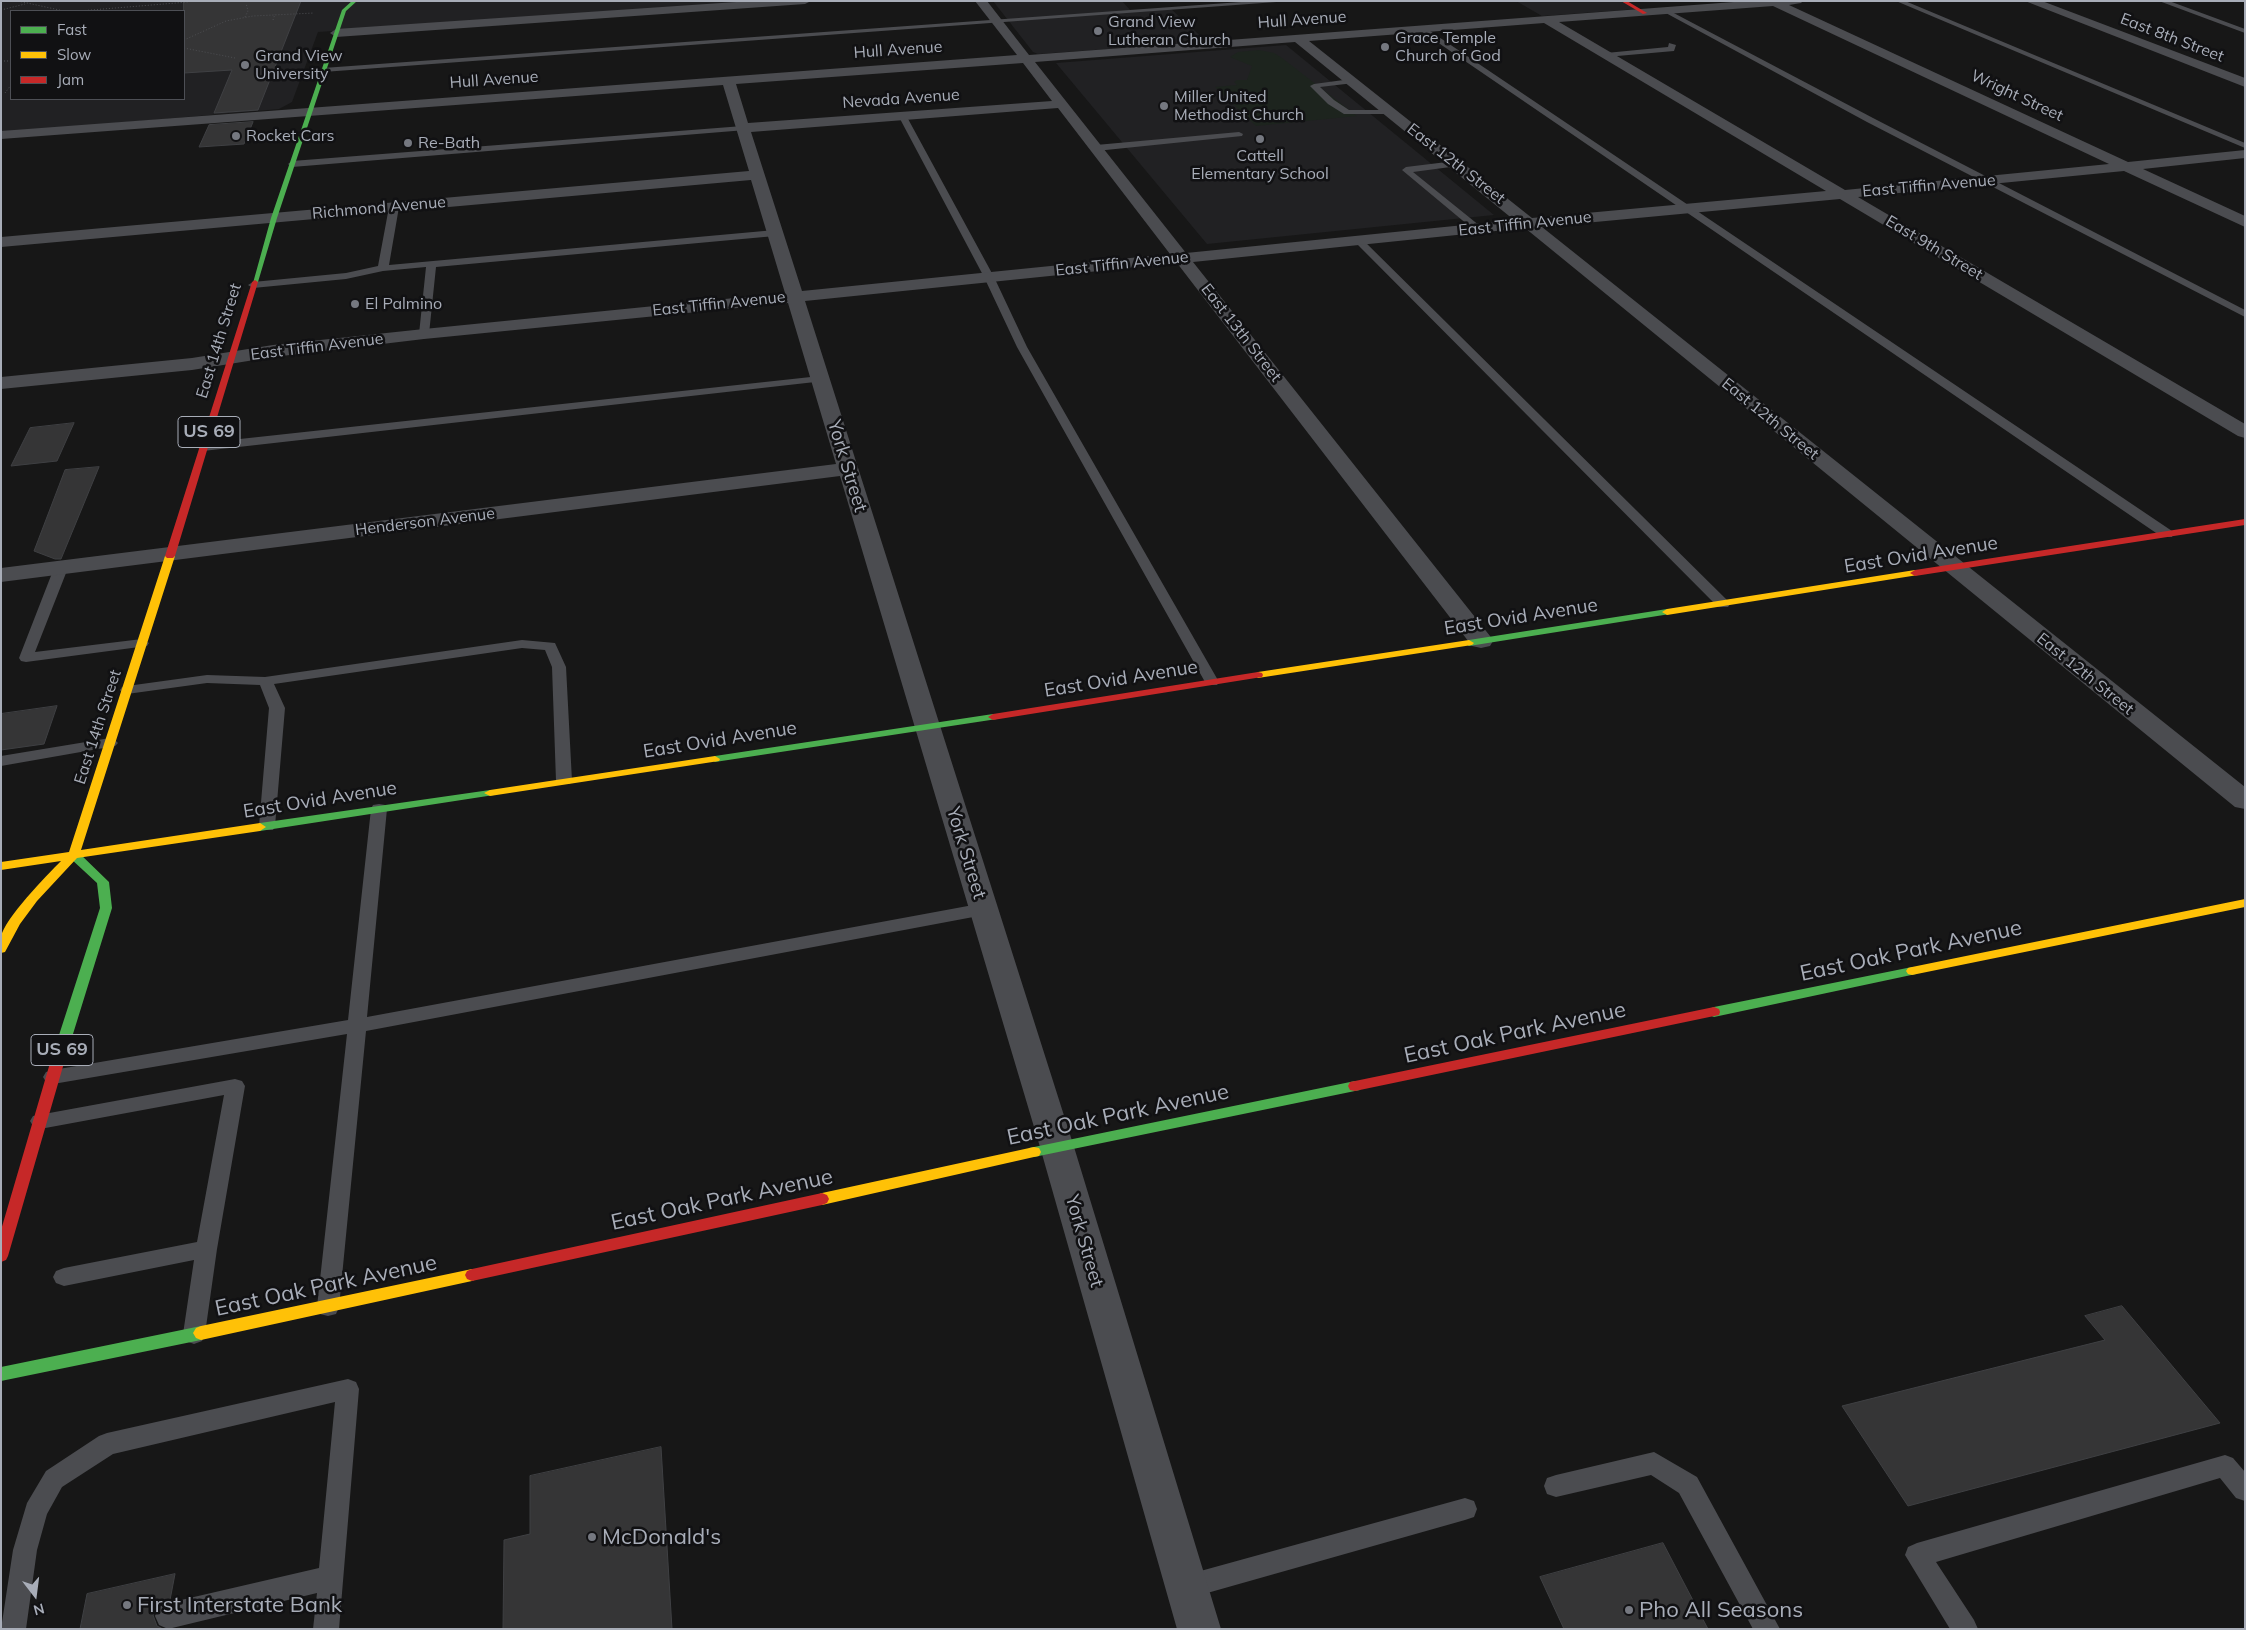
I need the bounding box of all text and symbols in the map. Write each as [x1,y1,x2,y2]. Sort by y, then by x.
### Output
street label: Hull Avenue [1257,7,1347,33]
street label: East 8th Street [2117,9,2227,67]
legend [10,10,185,100]
place label: Grand View Lutheran Church [1108,12,1231,50]
text: Fast [57,20,87,39]
marker: Grand View Lutheran Church [1092,25,1104,37]
place label: Grace Temple Church of God [1395,28,1501,66]
street label: Hull Avenue [853,37,943,63]
marker: Grace Temple Church of God [1379,41,1391,53]
text: Slow [57,45,91,64]
place label: Grand View University [255,46,343,84]
marker: Grand View University [239,59,251,71]
street label: Wright Street [1968,66,2066,126]
street label: Hull Avenue [449,67,539,93]
text: Jam [57,70,84,89]
street label: Nevada Avenue [842,85,960,113]
place label: Miller United Methodist Church [1174,87,1304,125]
marker: Miller United Methodist Church [1158,100,1170,112]
street label: East 12th Street [1403,120,1509,208]
place label: Rocket Cars [246,126,334,146]
marker: Rocket Cars [230,130,242,142]
place label: Re-Bath [418,133,480,153]
marker: Cattell Elementary School [1254,133,1266,145]
marker: Re-Bath [402,137,414,149]
place label: Cattell Elementary School [1191,146,1329,184]
street label: East Tiffin Avenue [1862,171,1996,201]
street label: Richmond Avenue [311,193,447,223]
street label: East Tiffin Avenue [1458,207,1592,241]
street label: East 9th Street [1882,212,1986,284]
street label: East Tiffin Avenue [1055,247,1189,281]
street label: East 13th Street [1197,280,1285,386]
street label: East 14th Street [192,281,246,401]
street label: East Tiffin Avenue [652,287,786,321]
place label: El Palmino [365,294,442,314]
marker: El Palmino [349,298,361,310]
street label: East Tiffin Avenue [250,329,384,365]
street label: East 12th Street [1718,374,1822,464]
road number: US 69 [178,417,240,448]
street label: York Street [822,417,872,515]
street label: Henderson Avenue [354,504,496,540]
street label: East Ovid Avenue [1843,532,1999,578]
street label: East Ovid Avenue [1443,594,1599,640]
street label: East 12th Street [2033,629,2137,719]
street label: East Ovid Avenue [1043,656,1199,702]
street label: East 14th Street [70,667,126,787]
street label: East Ovid Avenue [642,717,798,763]
street label: East Ovid Avenue [242,777,398,823]
street label: York Street [941,804,991,902]
street label: East Oak Park Avenue [1798,915,2024,987]
street label: East Oak Park Avenue [1402,997,1628,1069]
road number: US 69 [31,1034,93,1066]
street label: East Oak Park Avenue [1005,1079,1231,1151]
street label: East Oak Park Avenue [609,1164,835,1236]
street label: York Street [1060,1192,1108,1290]
street label: East Oak Park Avenue [213,1250,439,1322]
place label: McDonald's [602,1524,721,1550]
marker: McDonald's [586,1531,598,1543]
north arrow [10,1570,60,1620]
place label: First Interstate Bank [137,1592,342,1618]
place label: Pho All Seasons [1639,1597,1803,1623]
text: N [31,1599,46,1620]
marker: First Interstate Bank [121,1599,133,1611]
marker: Pho All Seasons [1623,1604,1635,1616]

